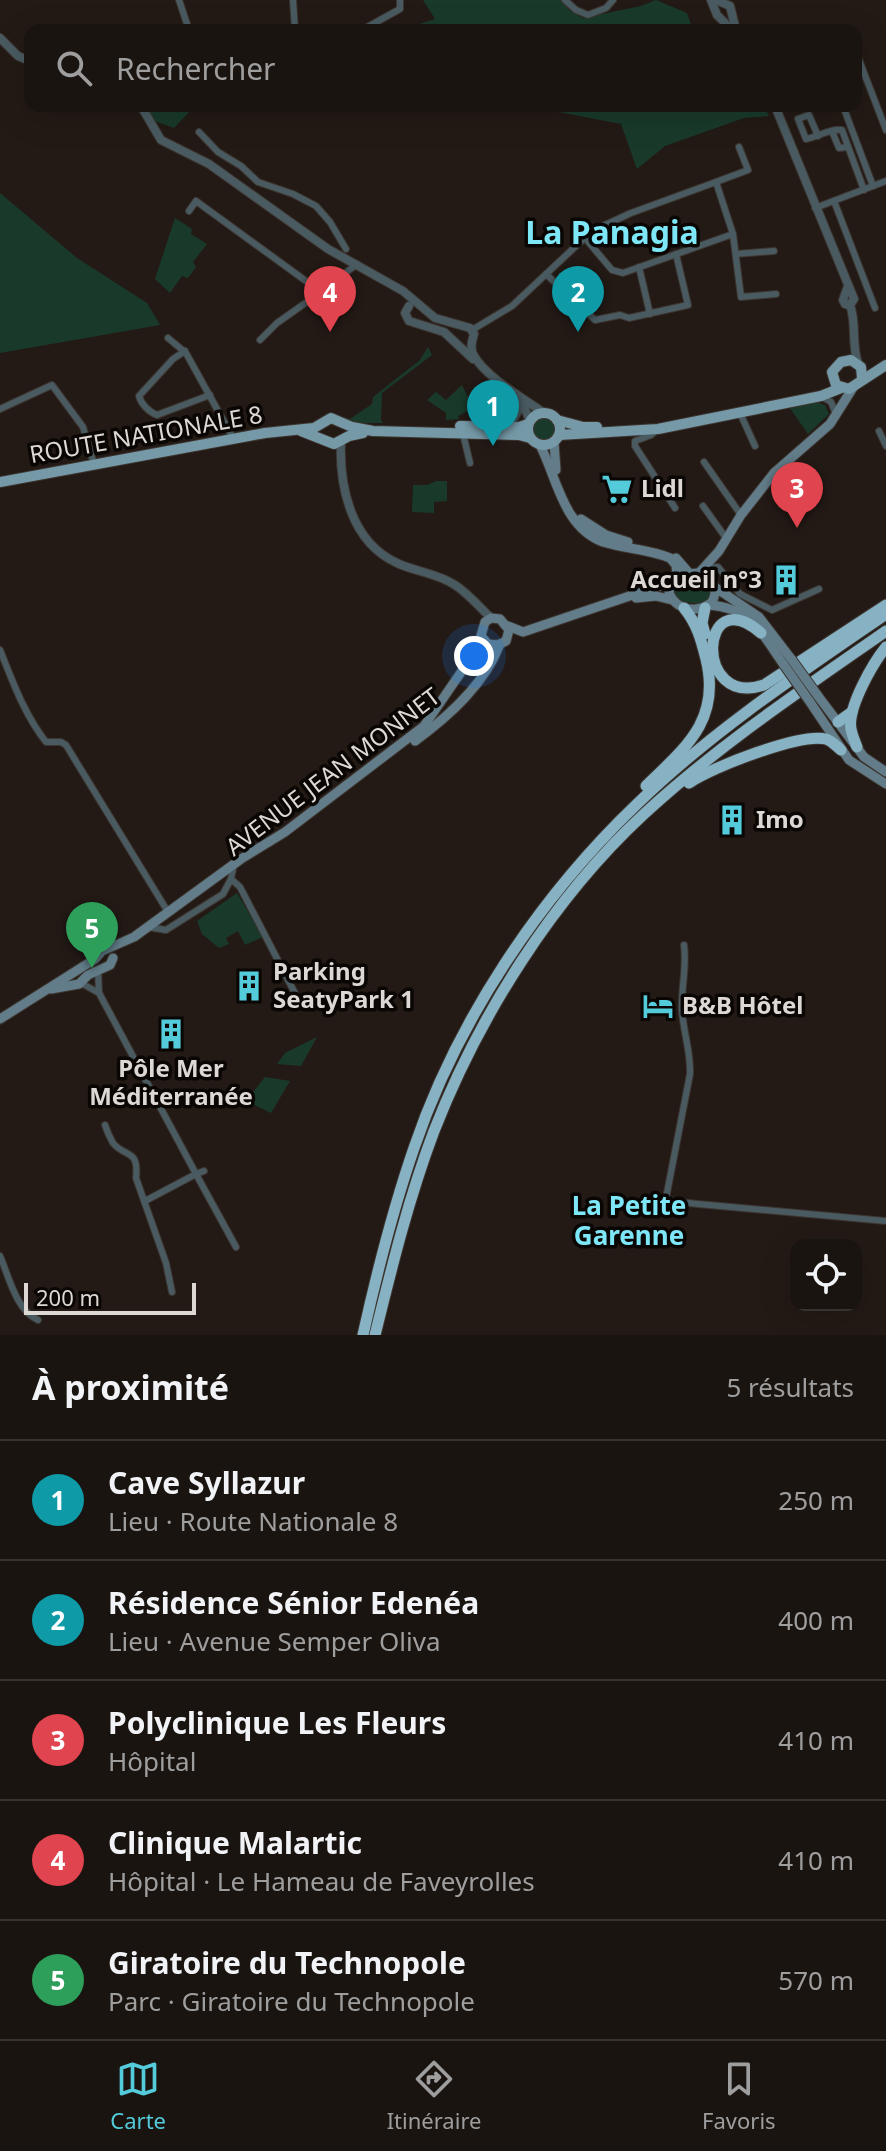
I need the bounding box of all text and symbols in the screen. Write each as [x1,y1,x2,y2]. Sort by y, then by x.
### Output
search box [24,24,862,112]
icon: search [52,46,96,90]
text: Rechercher [116,48,275,89]
district label: La Panagia [525,210,699,253]
pin: 4 [304,266,356,332]
pin: 2 [552,266,604,332]
pin: 1 [467,380,519,446]
street label: ROUTE NATIONALE 8 [27,397,265,470]
pin: 3 [771,462,823,528]
place label: Lidl [641,471,684,504]
supermarket icon: Lidl [600,472,634,506]
place label: Accueil n°3 [631,562,762,595]
building icon: Accueil n°3 [769,563,803,597]
your location [454,636,494,676]
street label: AVENUE JEAN MONNET [218,679,447,862]
place label: Imo [756,802,804,835]
building icon: Imo [715,803,749,837]
pin: 5 [66,902,118,968]
place label: Parking SeatyPark 1 [273,954,414,1015]
building icon: Parking SeatyPark 1 [232,969,266,1003]
place label: B&B Hôtel [682,988,803,1021]
hotel icon: B&B Hôtel [641,989,675,1023]
building icon: Pôle Mer Méditerranée [154,1017,188,1051]
place label: Pôle Mer Méditerranée [89,1051,253,1112]
district label: La Petite Garenne [572,1187,686,1253]
map controls [790,1239,862,1311]
button: locate [790,1239,862,1311]
scale bar [24,1279,196,1315]
text: 200 m [36,1282,100,1312]
text: À proximité [32,1364,229,1410]
text: 5 résultats [726,1369,854,1405]
text: Cave Syllazur [108,1462,305,1503]
text: 1 [51,1482,65,1518]
text: 250 m [778,1482,854,1518]
text: Lieu · Route Nationale 8 [108,1503,398,1539]
text: Résidence Sénior Edenéa [108,1582,479,1623]
text: 2 [51,1602,65,1638]
text: 400 m [778,1602,854,1638]
text: Lieu · Avenue Semper Oliva [108,1623,441,1659]
text: Polyclinique Les Fleurs [108,1702,446,1743]
text: 3 [51,1722,65,1758]
text: 410 m [778,1722,854,1758]
text: Hôpital [108,1743,196,1779]
text: Clinique Malartic [108,1822,362,1863]
text: 4 [51,1842,65,1878]
text: 410 m [778,1842,854,1878]
text: Hôpital · Le Hameau de Faveyrolles [108,1863,535,1899]
text: Giratoire du Technopole [108,1942,466,1983]
text: 5 [51,1962,65,1998]
text: 570 m [778,1962,854,1998]
text: Parc · Giratoire du Technopole [108,1983,475,2019]
tab: Carte [110,2057,166,2135]
tab: Itinéraire [387,2057,481,2135]
tab: Favoris [702,2057,776,2135]

